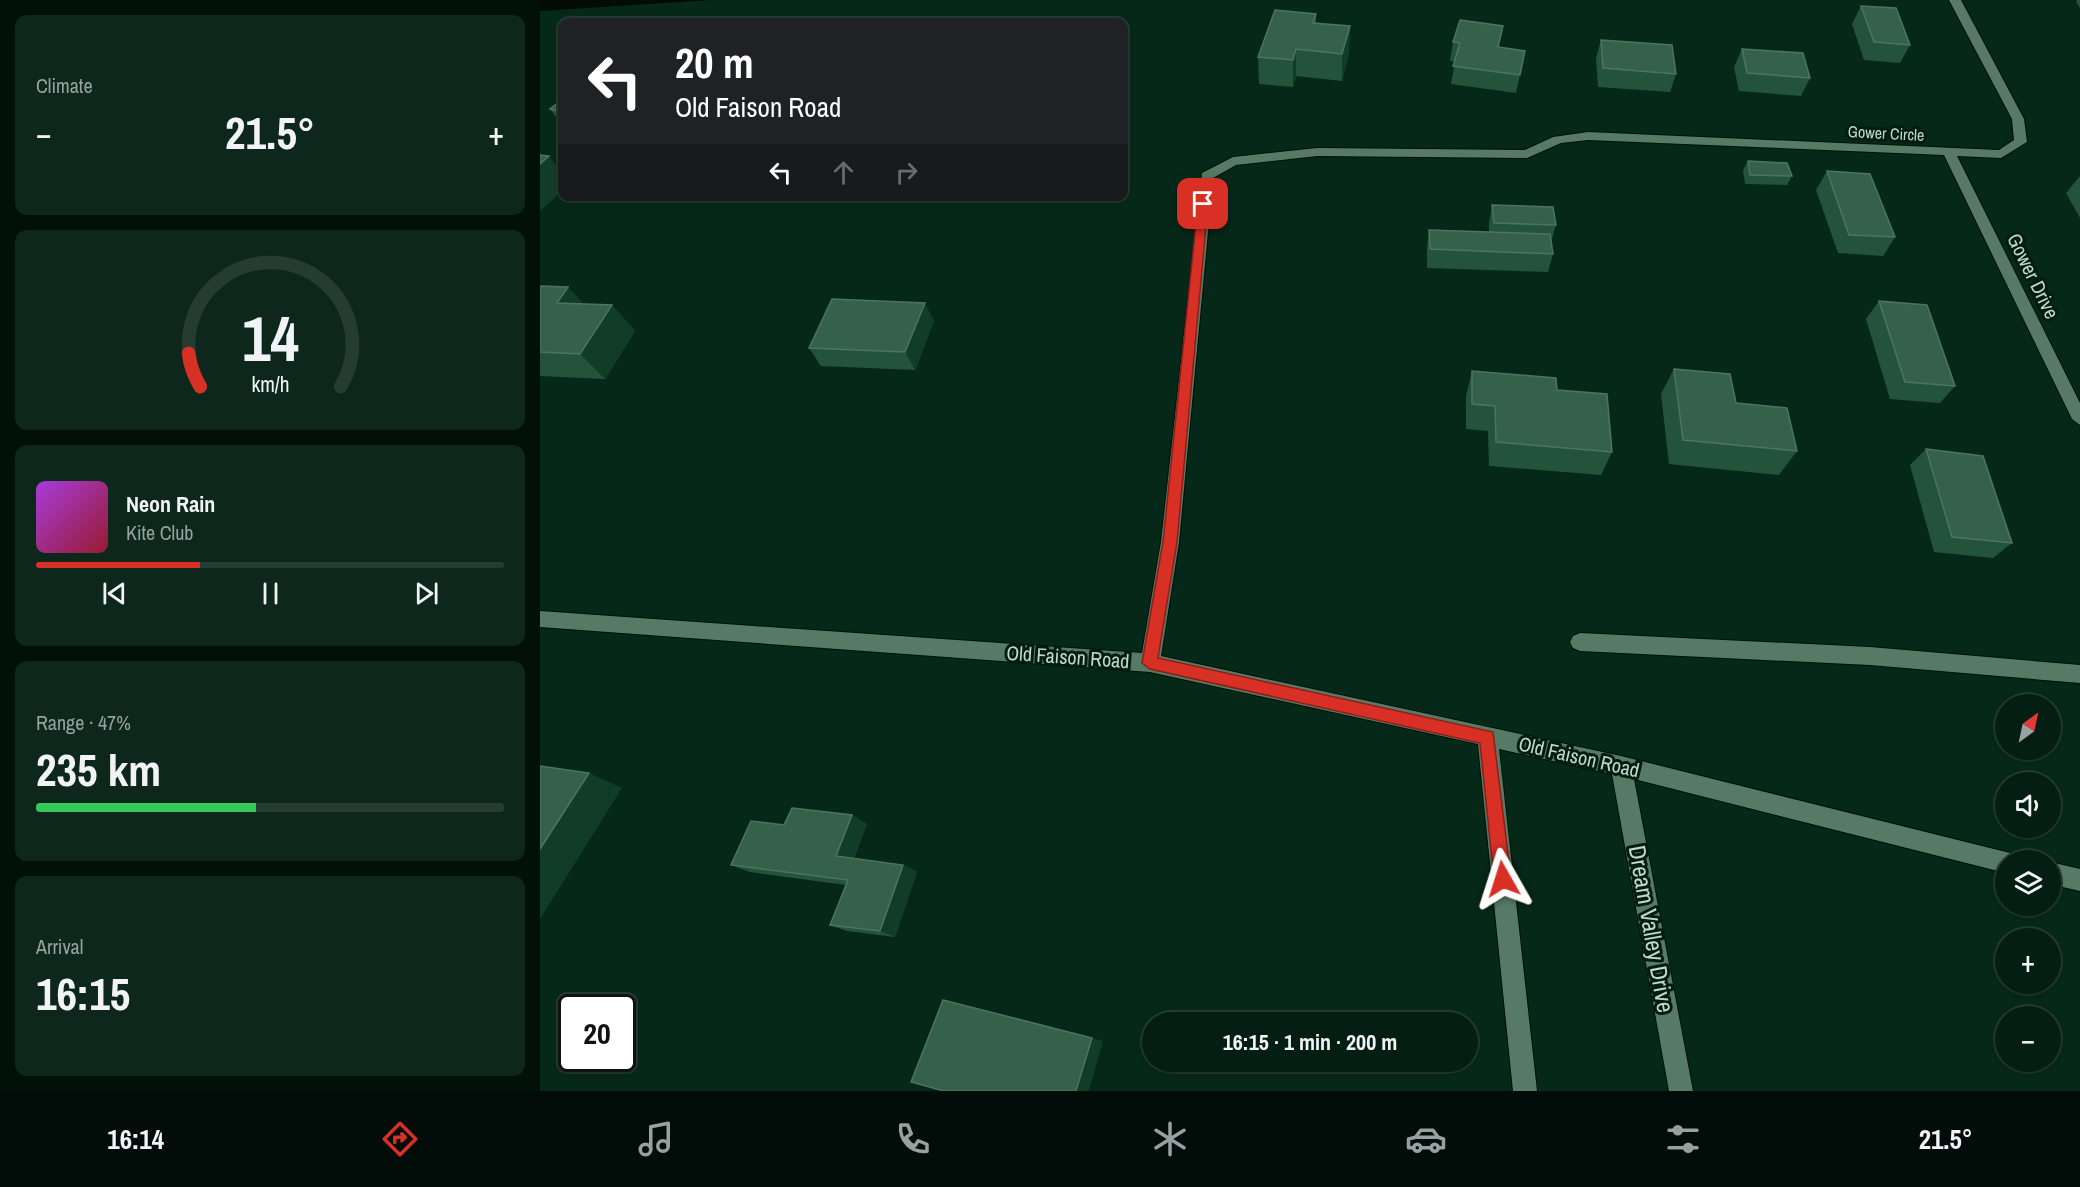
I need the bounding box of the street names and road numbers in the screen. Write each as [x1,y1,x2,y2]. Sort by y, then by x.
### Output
street label: Gower Circle [1847,120,1925,146]
street label: Gower Drive [2001,228,2066,323]
street label: Old Faison Road [1006,639,1130,674]
street label: Old Faison Road [1516,730,1642,784]
street label: Dream Valley Drive [1622,843,1682,1015]

